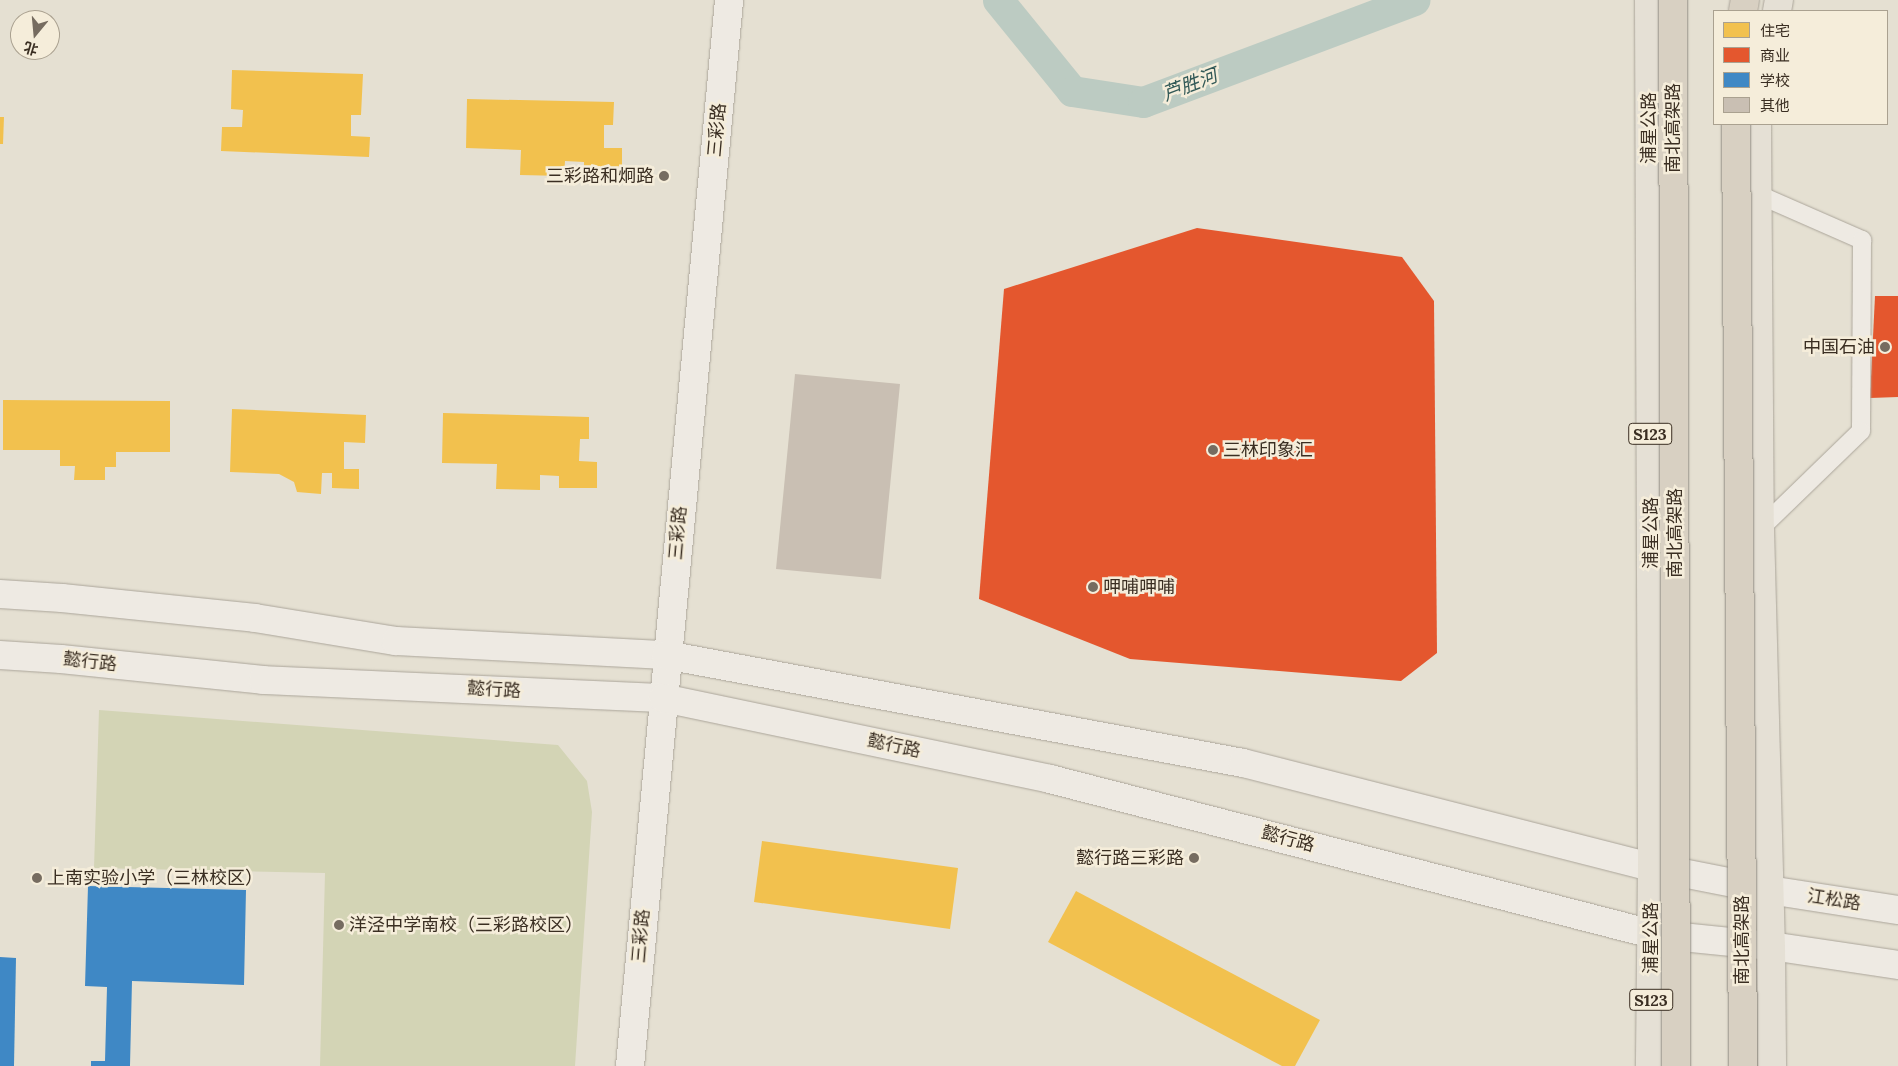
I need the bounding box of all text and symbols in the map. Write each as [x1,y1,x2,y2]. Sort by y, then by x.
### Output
north arrow [10,10,60,60]
legend [1713,10,1888,125]
text: 住宅 [1760,21,1790,40]
text: 北 [22,38,40,59]
text: 商业 [1760,46,1790,65]
water label: 芦胜河 [1159,64,1221,106]
text: 学校 [1760,71,1790,90]
street label: 南北高架路 [1662,83,1684,173]
street label: 浦星公路 [1638,92,1660,164]
text: 其他 [1760,96,1790,115]
street label: 三彩路 [704,102,730,158]
place label: 三彩路和炯路 [546,165,654,187]
marker: 三彩路和炯路 [658,170,670,182]
place label: 中国石油 [1803,336,1875,358]
marker: 中国石油 [1879,341,1891,353]
road number: S123 [1628,420,1672,448]
place label: 三林印象汇 [1223,439,1313,461]
marker: 三林印象汇 [1207,444,1219,456]
street label: 南北高架路 [1664,488,1686,578]
street label: 浦星公路 [1640,497,1662,569]
street label: 三彩路 [665,505,691,561]
place label: 呷哺呷哺 [1103,576,1175,598]
marker: 呷哺呷哺 [1087,581,1099,593]
street label: 懿行路 [62,648,118,676]
street label: 懿行路 [466,678,522,702]
street label: 懿行路 [865,730,923,762]
street label: 懿行路 [1259,822,1317,856]
place label: 懿行路三彩路 [1076,847,1184,869]
marker: 懿行路三彩路 [1188,852,1200,864]
place label: 上南实验小学（三林校区） [47,867,263,889]
marker: 上南实验小学（三林校区） [31,872,43,884]
street label: 江松路 [1806,885,1862,915]
street label: 南北高架路 [1731,895,1753,985]
street label: 浦星公路 [1640,902,1662,974]
street label: 三彩路 [628,908,654,964]
place label: 洋泾中学南校（三彩路校区） [349,914,583,936]
marker: 洋泾中学南校（三彩路校区） [333,919,345,931]
road number: S123 [1628,986,1674,1014]

